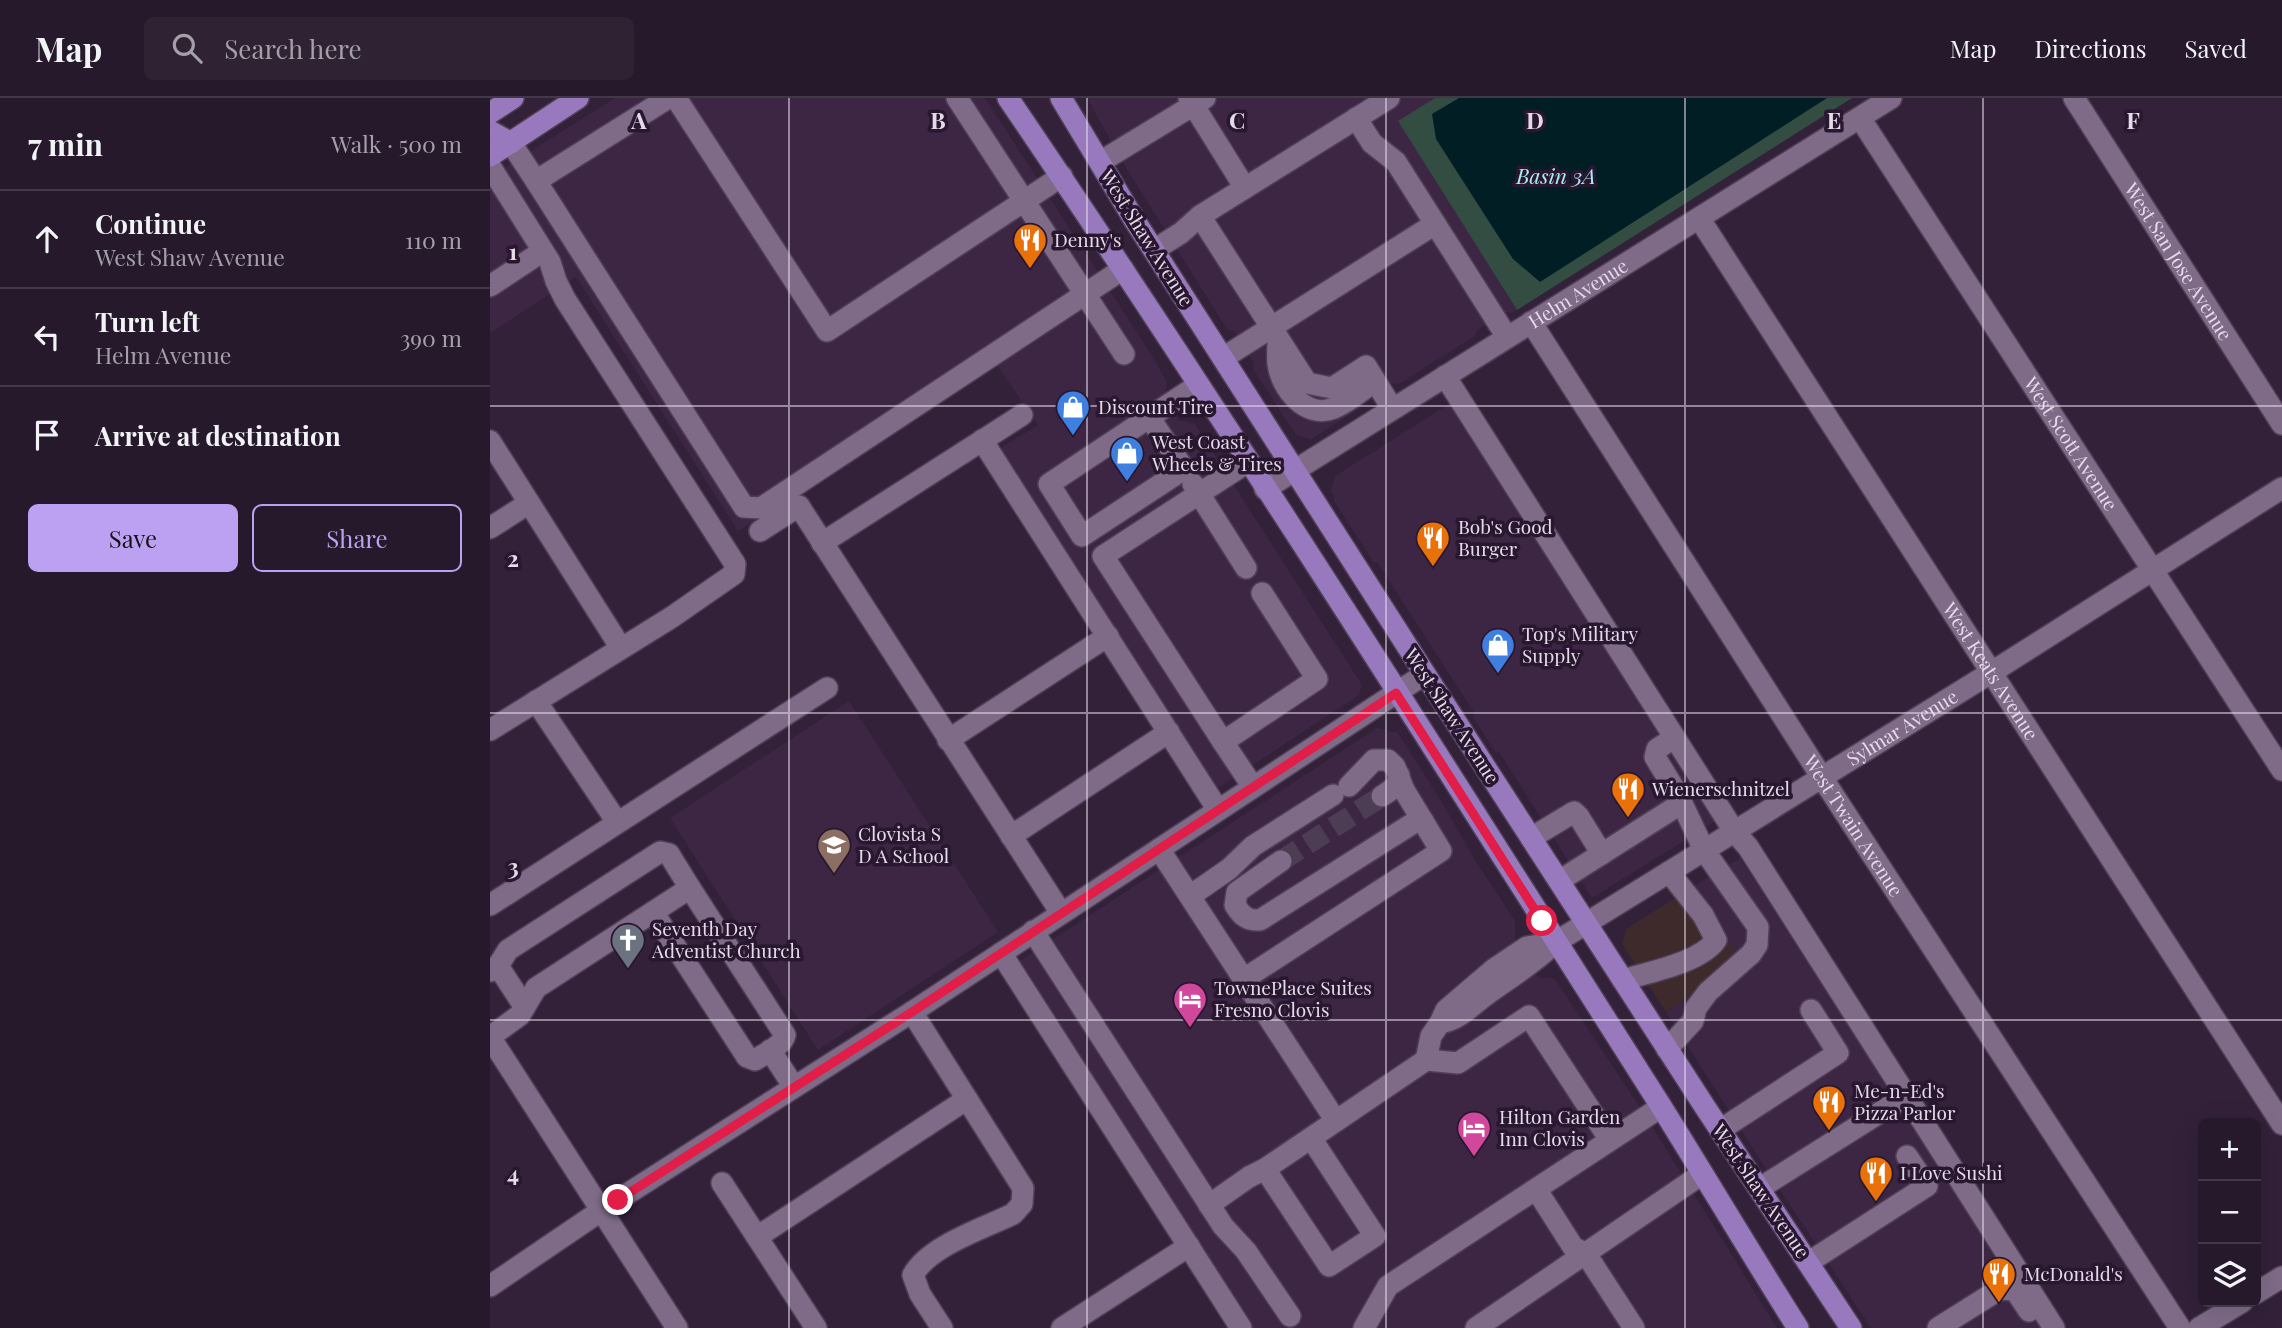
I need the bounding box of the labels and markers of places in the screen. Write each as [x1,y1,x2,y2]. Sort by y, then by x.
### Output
restaurant icon: Denny's [1011,221,1049,270]
place label: Denny's [1054,226,1122,252]
shop icon: Discount Tire [1054,388,1092,437]
place label: Discount Tire [1098,393,1214,419]
place label: West Coast Wheels & Tires [1151,428,1282,476]
shop icon: West Coast Wheels & Tires [1108,434,1146,483]
place label: Bob's Good Burger [1458,513,1553,561]
restaurant icon: Bob's Good Burger [1414,519,1452,568]
place label: Top's Military Supply [1522,620,1639,668]
shop icon: Top's Military Supply [1479,626,1517,675]
restaurant icon: Wienerschnitzel [1609,770,1647,819]
place label: Wienerschnitzel [1651,775,1791,801]
place label: Clovista S D A School [858,820,950,868]
school or university icon: Clovista S D A School [815,826,853,875]
place label: Seventh Day Adventist Church [651,915,801,963]
church icon: Seventh Day Adventist Church [609,921,647,970]
place label: TownePlace Suites Fresno Clovis [1214,974,1372,1022]
hotel icon: TownePlace Suites Fresno Clovis [1171,980,1209,1029]
place label: Me-n-Ed's Pizza Parlor [1854,1077,1956,1125]
restaurant icon: Me-n-Ed's Pizza Parlor [1810,1083,1848,1132]
place label: Hilton Garden Inn Clovis [1499,1103,1621,1151]
hotel icon: Hilton Garden Inn Clovis [1455,1109,1493,1158]
restaurant icon: I Love Sushi [1857,1154,1895,1203]
place label: I Love Sushi [1900,1159,2003,1185]
restaurant icon: McDonald's [1980,1255,2018,1304]
place label: McDonald's [2024,1260,2123,1286]

